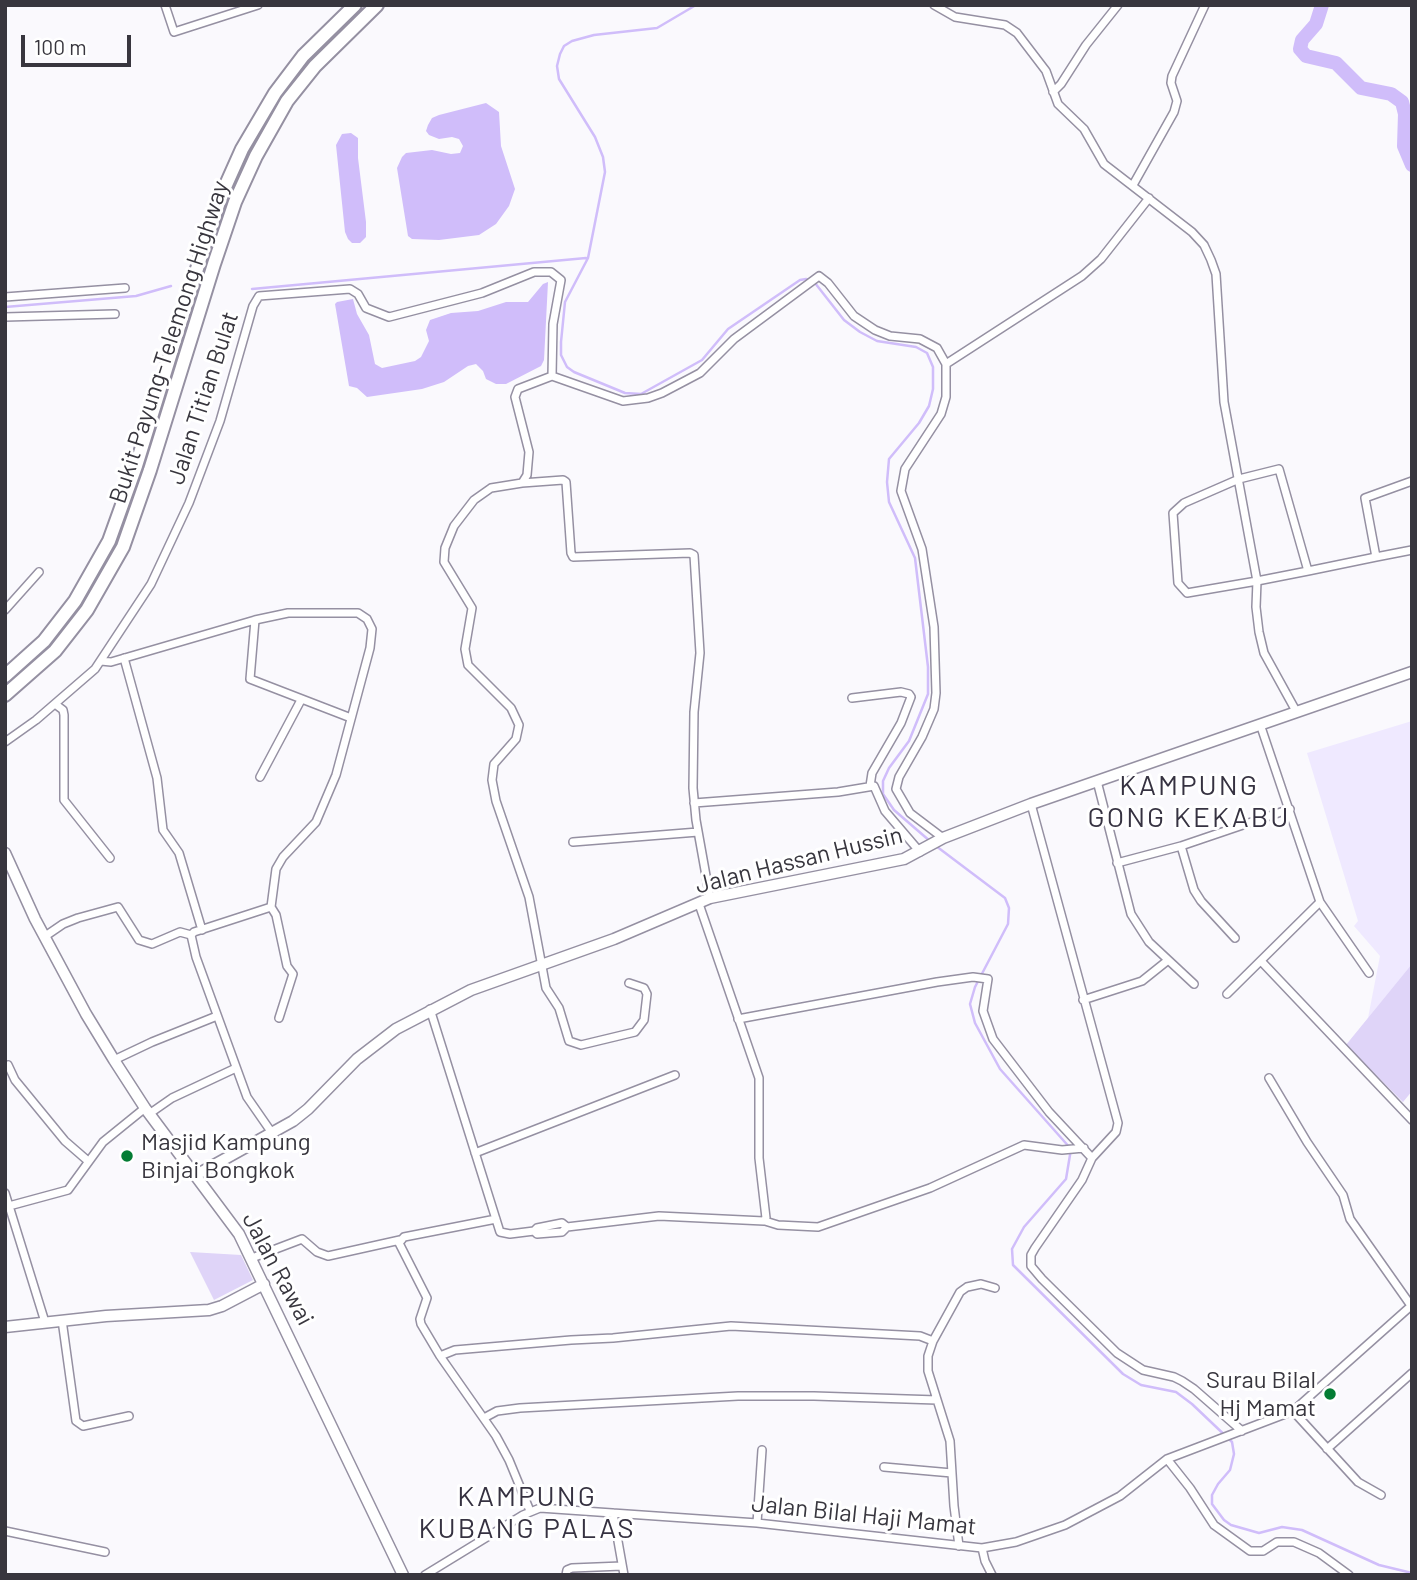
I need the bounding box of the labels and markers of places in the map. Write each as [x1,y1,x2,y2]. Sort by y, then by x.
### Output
place label: Masjid Kampung Binjai Bongkok [141,1128,311,1184]
marker: Masjid Kampung Binjai Bongkok [119,1148,135,1164]
place label: Surau Bilal Hj Mamat [1206,1366,1316,1422]
marker: Surau Bilal Hj Mamat [1322,1386,1338,1402]

